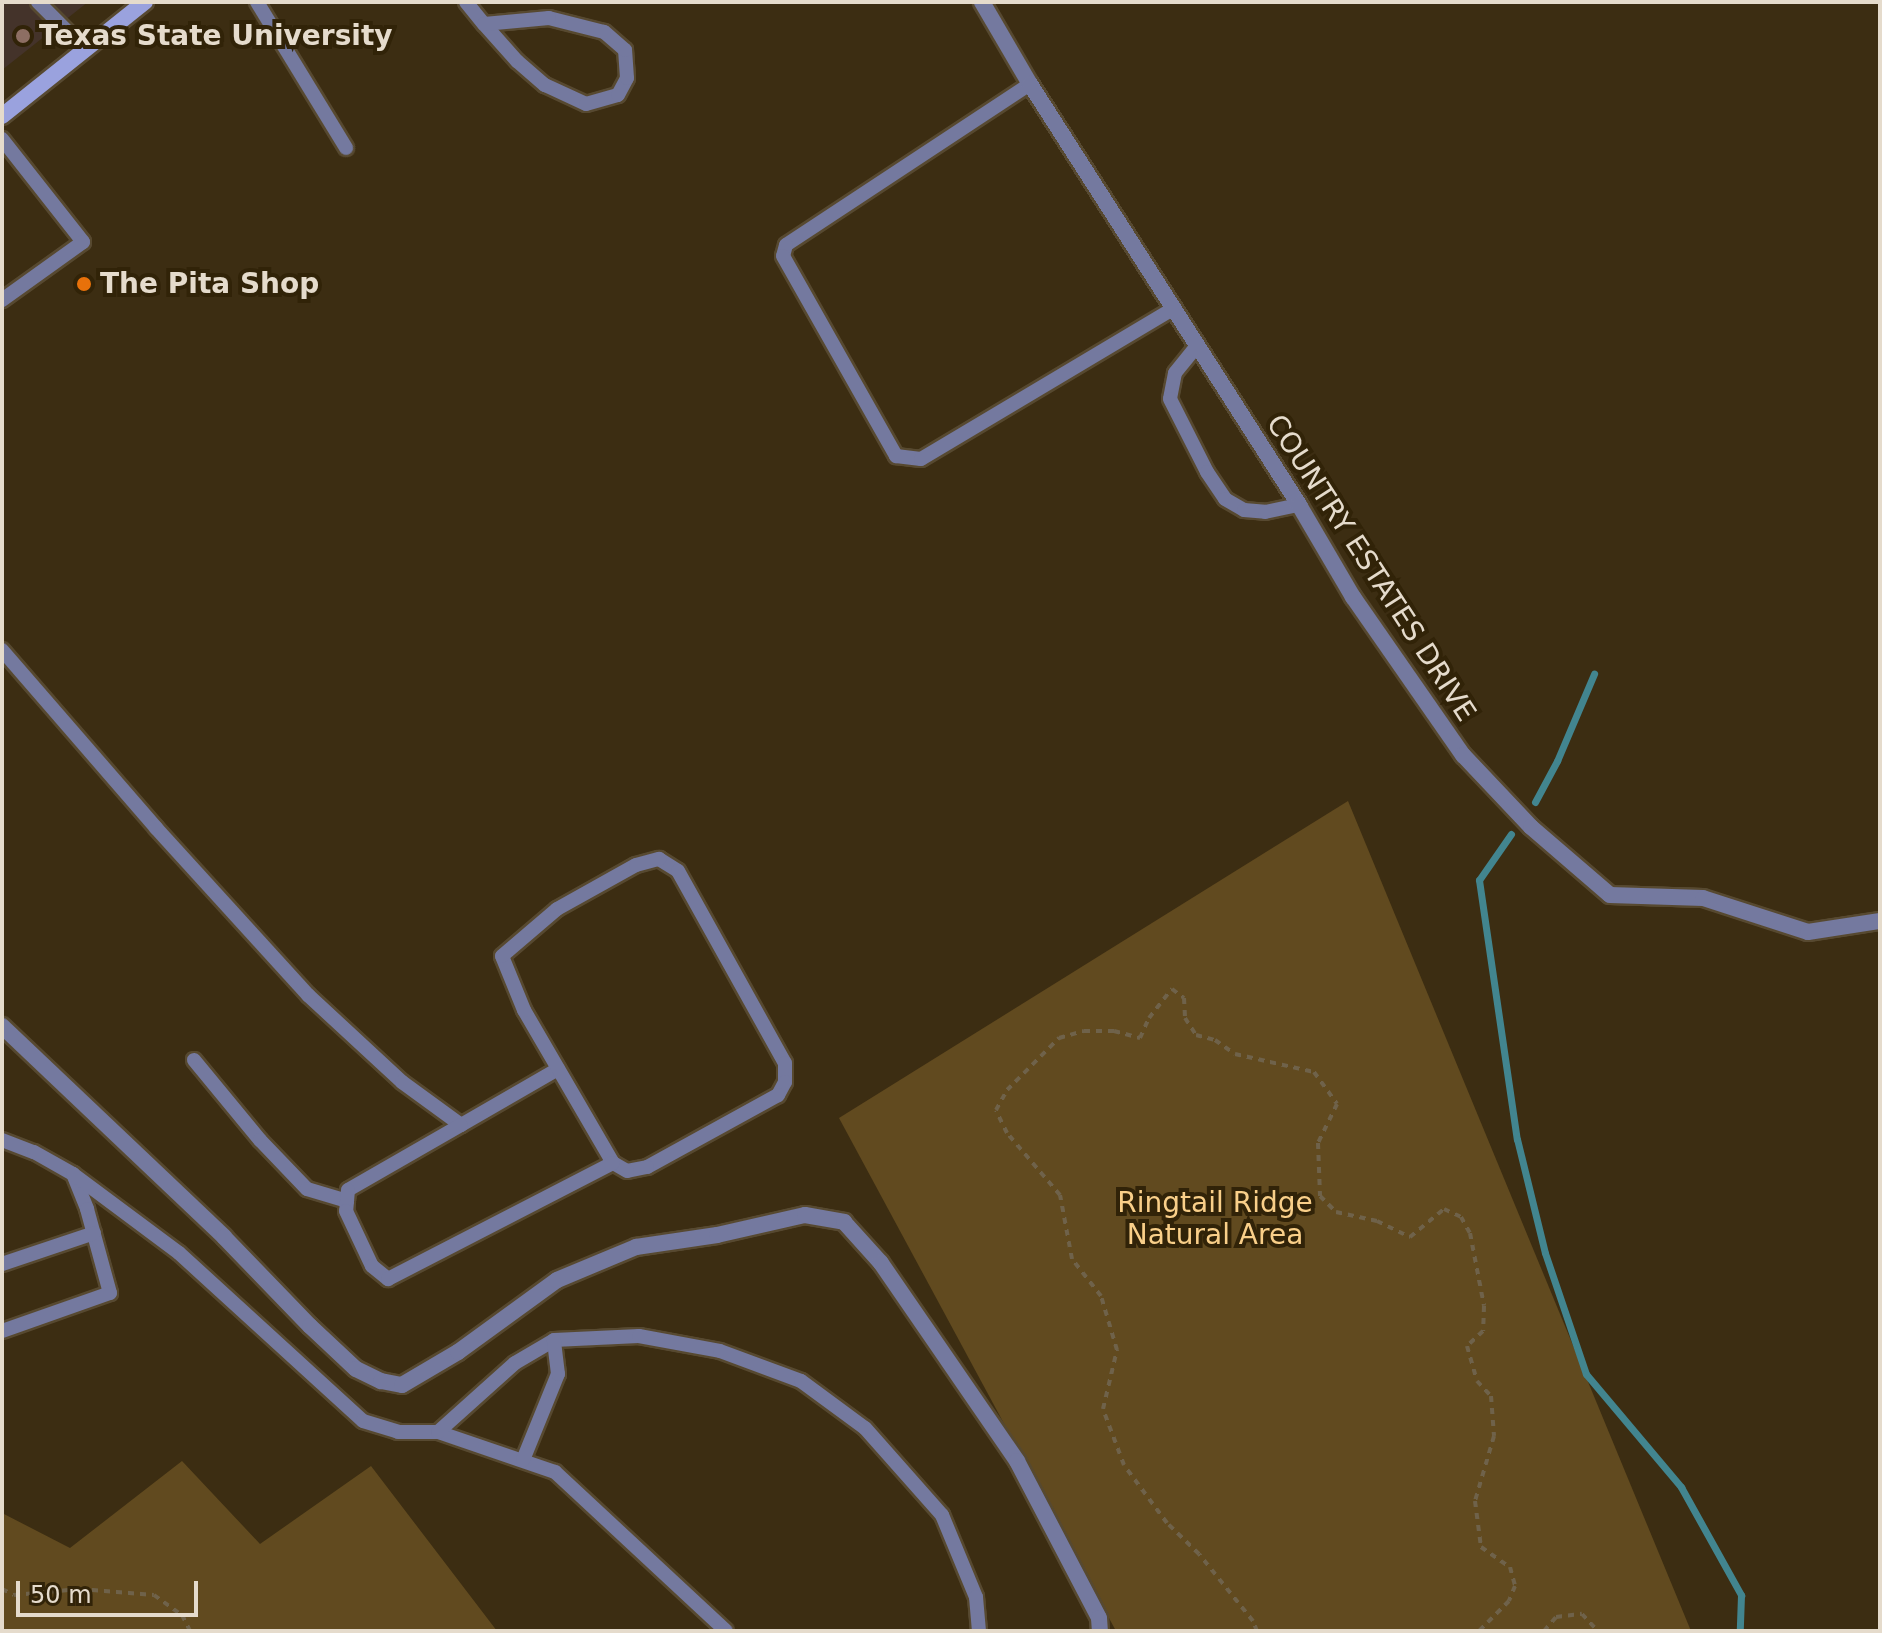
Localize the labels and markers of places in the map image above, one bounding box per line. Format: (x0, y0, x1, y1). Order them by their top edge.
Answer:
place label: Texas State University (39, 19, 393, 53)
marker: Texas State University (14, 27, 32, 45)
place label: The Pita Shop (100, 267, 319, 301)
marker: The Pita Shop (75, 275, 93, 293)

